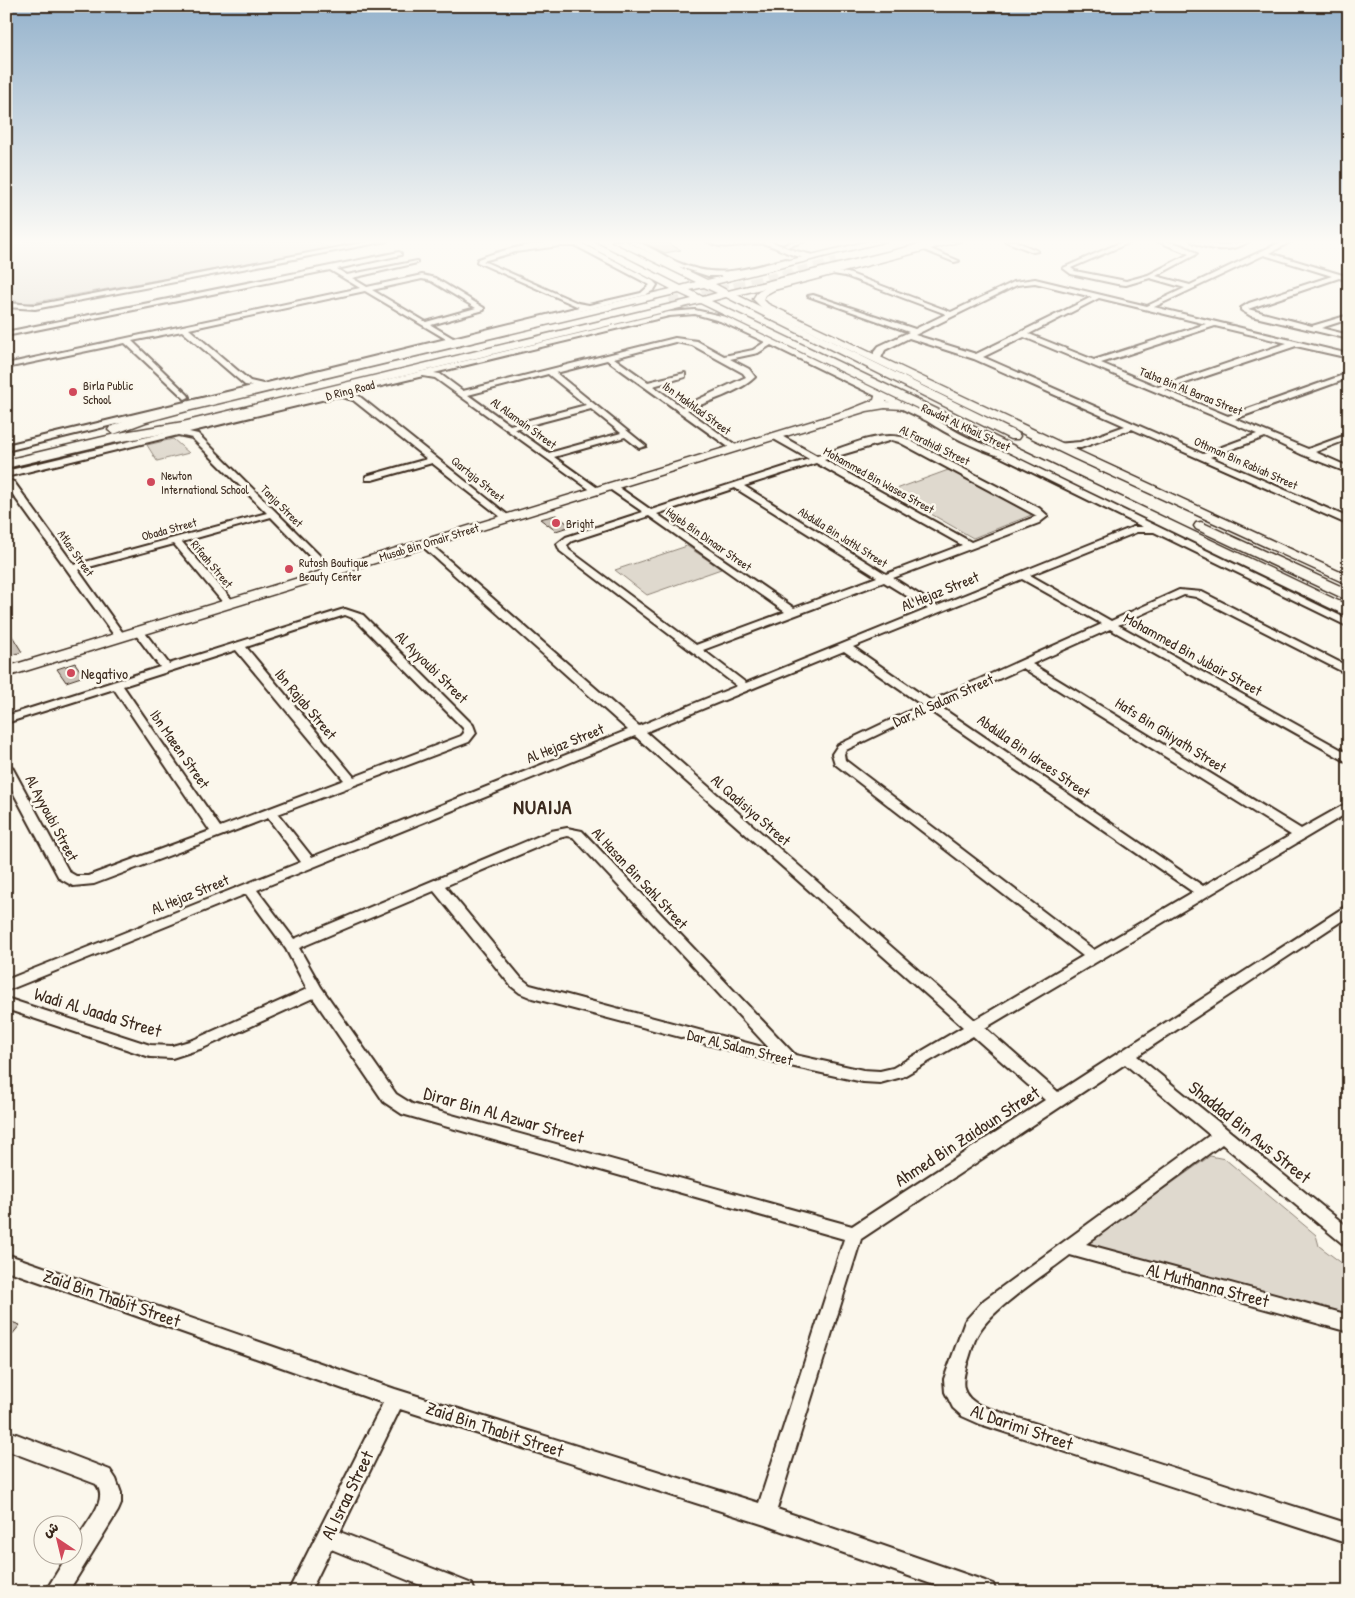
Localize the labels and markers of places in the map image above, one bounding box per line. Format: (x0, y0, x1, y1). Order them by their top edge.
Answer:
place label: Birla Public School (83, 377, 133, 408)
marker: Birla Public School (67, 386, 79, 398)
place label: Newton International School (161, 467, 250, 498)
marker: Newton International School (145, 476, 157, 488)
place label: Bright (566, 515, 595, 532)
marker: Bright (550, 517, 562, 529)
place label: Rutosh Boutique Beauty Center (299, 554, 369, 585)
marker: Rutosh Boutique Beauty Center (283, 563, 295, 575)
place label: Negativo (81, 663, 128, 684)
marker: Negativo (65, 667, 77, 679)

